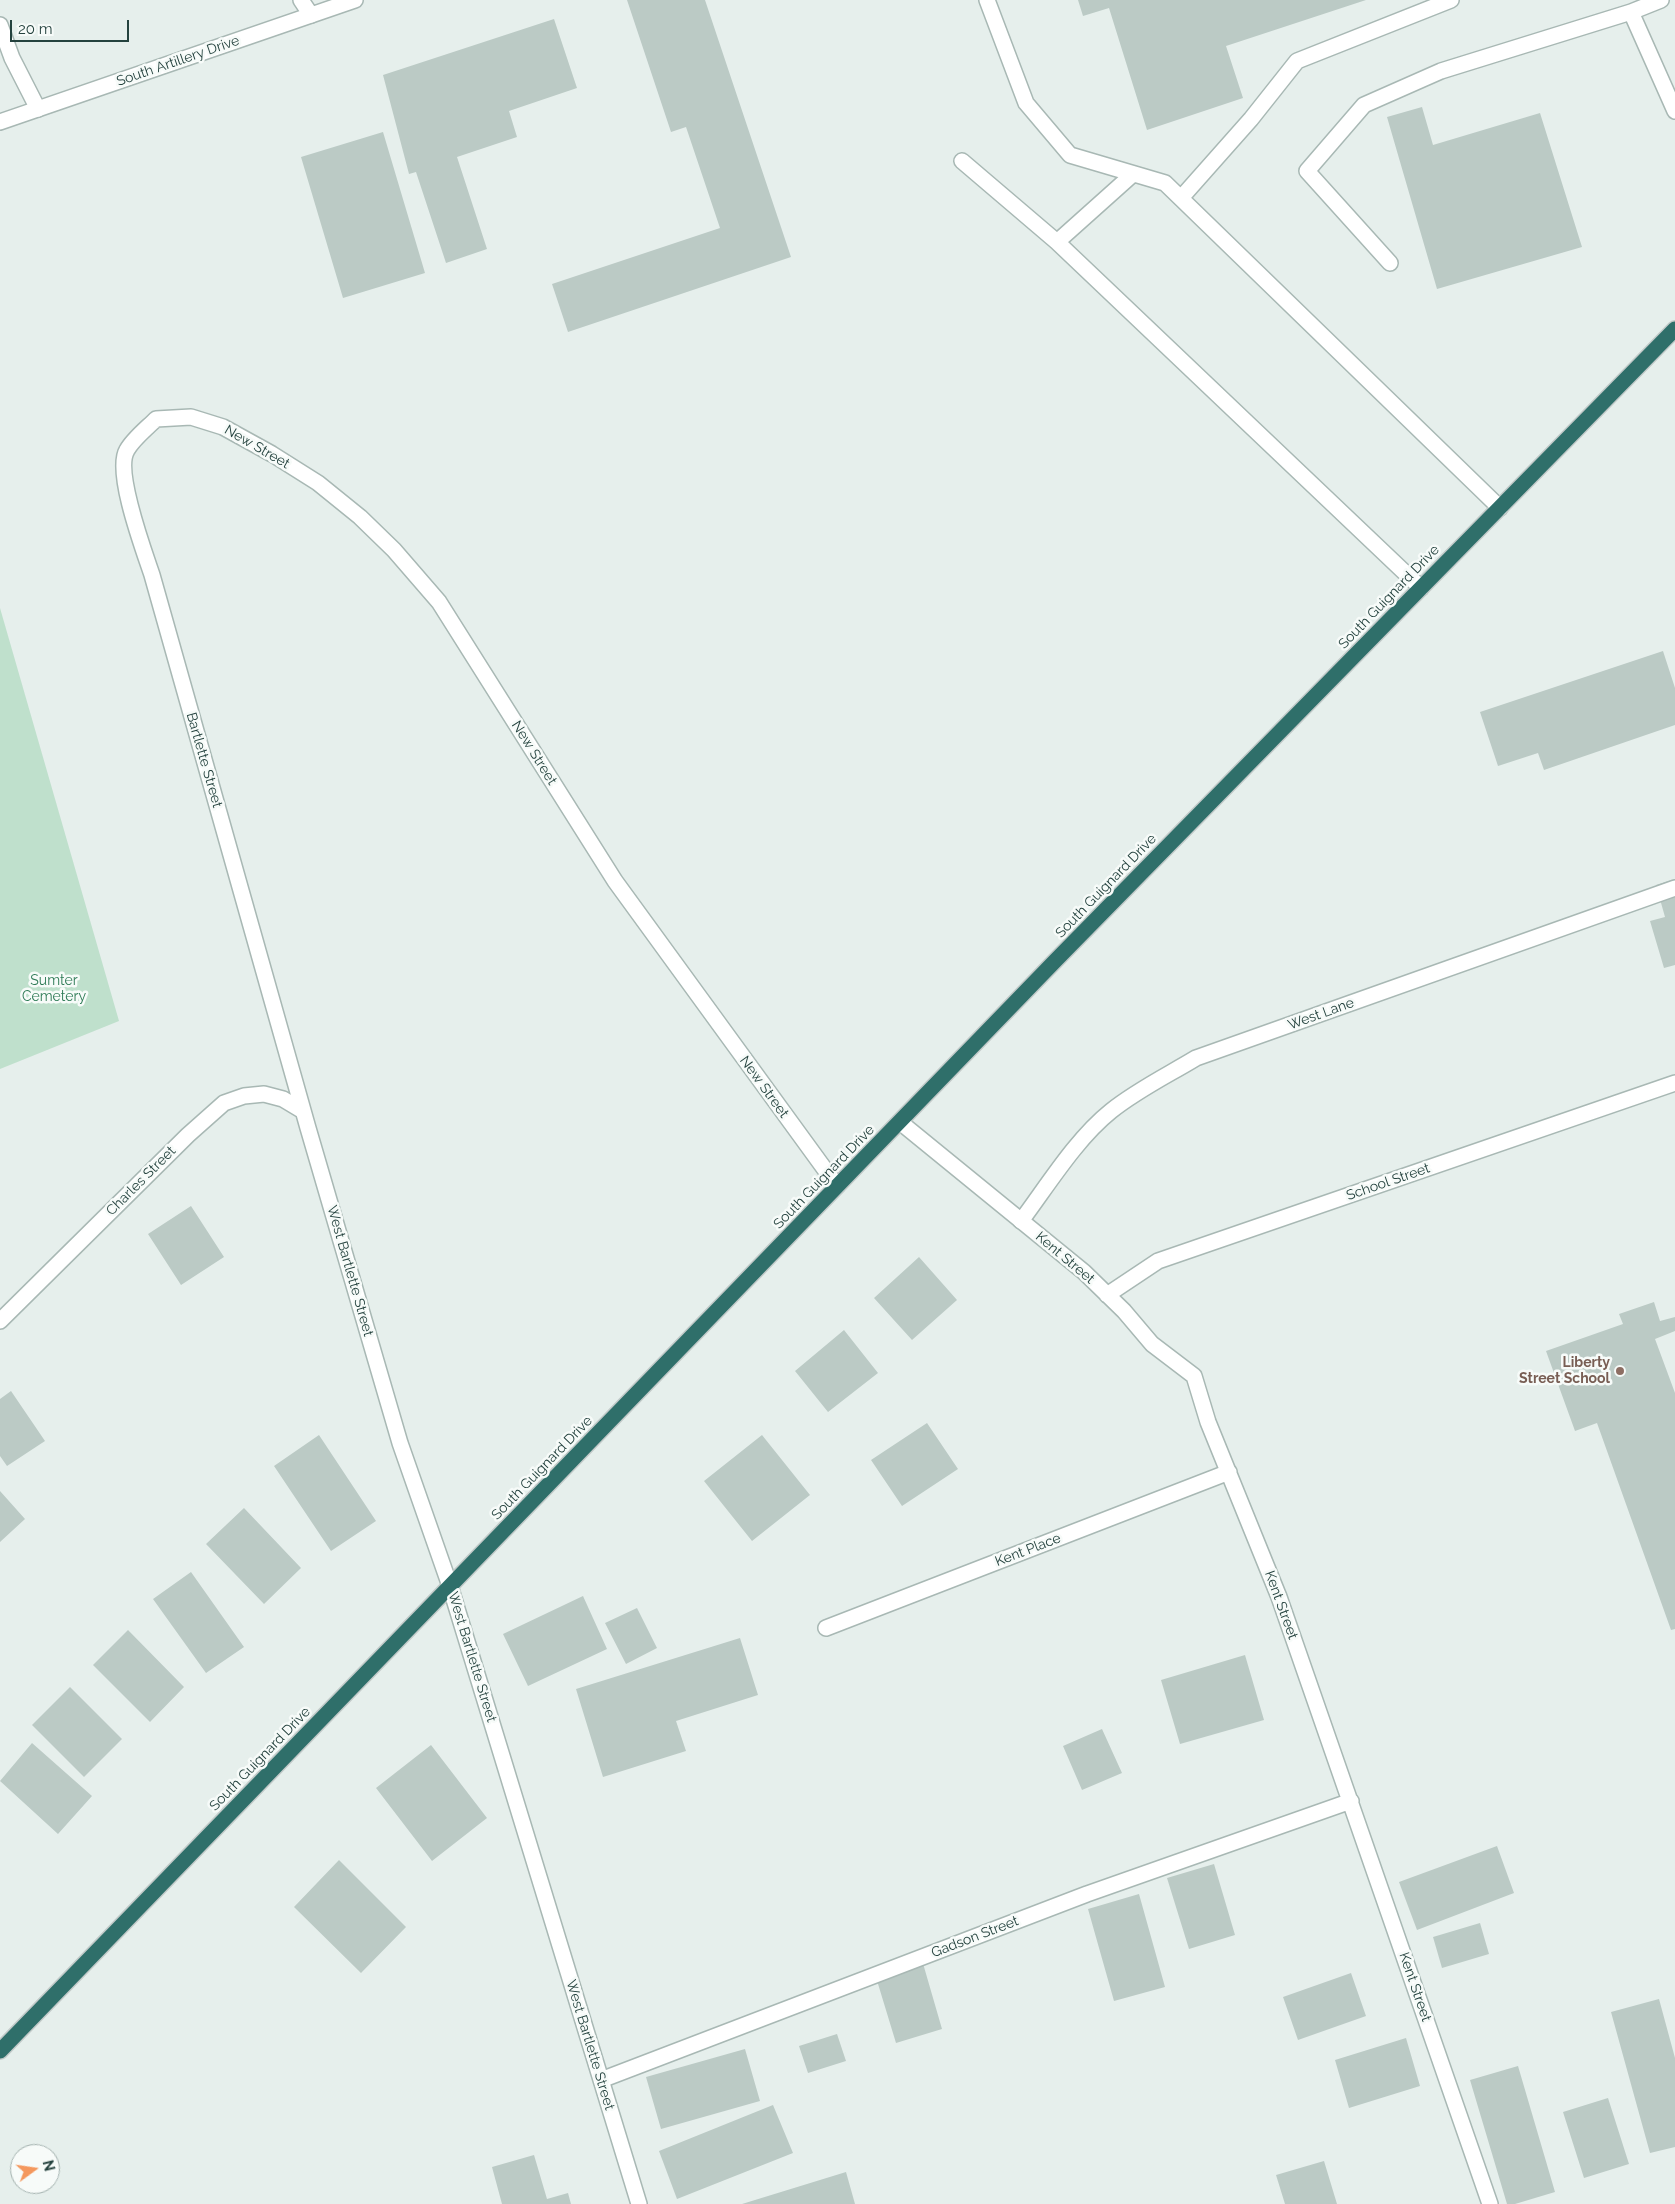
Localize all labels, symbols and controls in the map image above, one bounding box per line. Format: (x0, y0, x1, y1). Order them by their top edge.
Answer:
scale bar (12, 10, 131, 42)
text: 20 m (18, 20, 53, 38)
street label: South Artillery Drive (114, 32, 242, 90)
street label: New Street (221, 422, 293, 472)
street label: South Guignard Drive (1335, 542, 1443, 652)
street label: Bartlette Street (182, 710, 226, 810)
street label: New Street (508, 718, 560, 788)
street label: South Guignard Drive (1052, 831, 1160, 941)
park label: Sumter Cemetery (22, 973, 86, 1006)
street label: West Lane (1286, 994, 1356, 1034)
street label: New Street (736, 1053, 792, 1121)
street label: South Guignard Drive (770, 1122, 878, 1232)
street label: Charles Street (103, 1143, 179, 1219)
street label: School Street (1344, 1160, 1432, 1204)
street label: West Bartlette Street (323, 1204, 377, 1338)
street label: Kent Street (1032, 1228, 1098, 1288)
place label: Liberty Street School (1519, 1355, 1610, 1388)
marker: Liberty Street School (1614, 1365, 1626, 1377)
street label: South Guignard Drive (488, 1413, 596, 1523)
street label: Kent Place (993, 1530, 1063, 1570)
street label: Kent Street (1261, 1568, 1301, 1642)
street label: West Bartlette Street (444, 1590, 500, 1724)
street label: South Guignard Drive (206, 1704, 314, 1814)
street label: Gadson Street (929, 1913, 1021, 1961)
street label: Kent Street (1395, 1950, 1435, 2024)
street label: West Bartlette Street (562, 1978, 618, 2112)
north arrow (10, 2144, 60, 2194)
text: N (40, 2158, 58, 2173)

